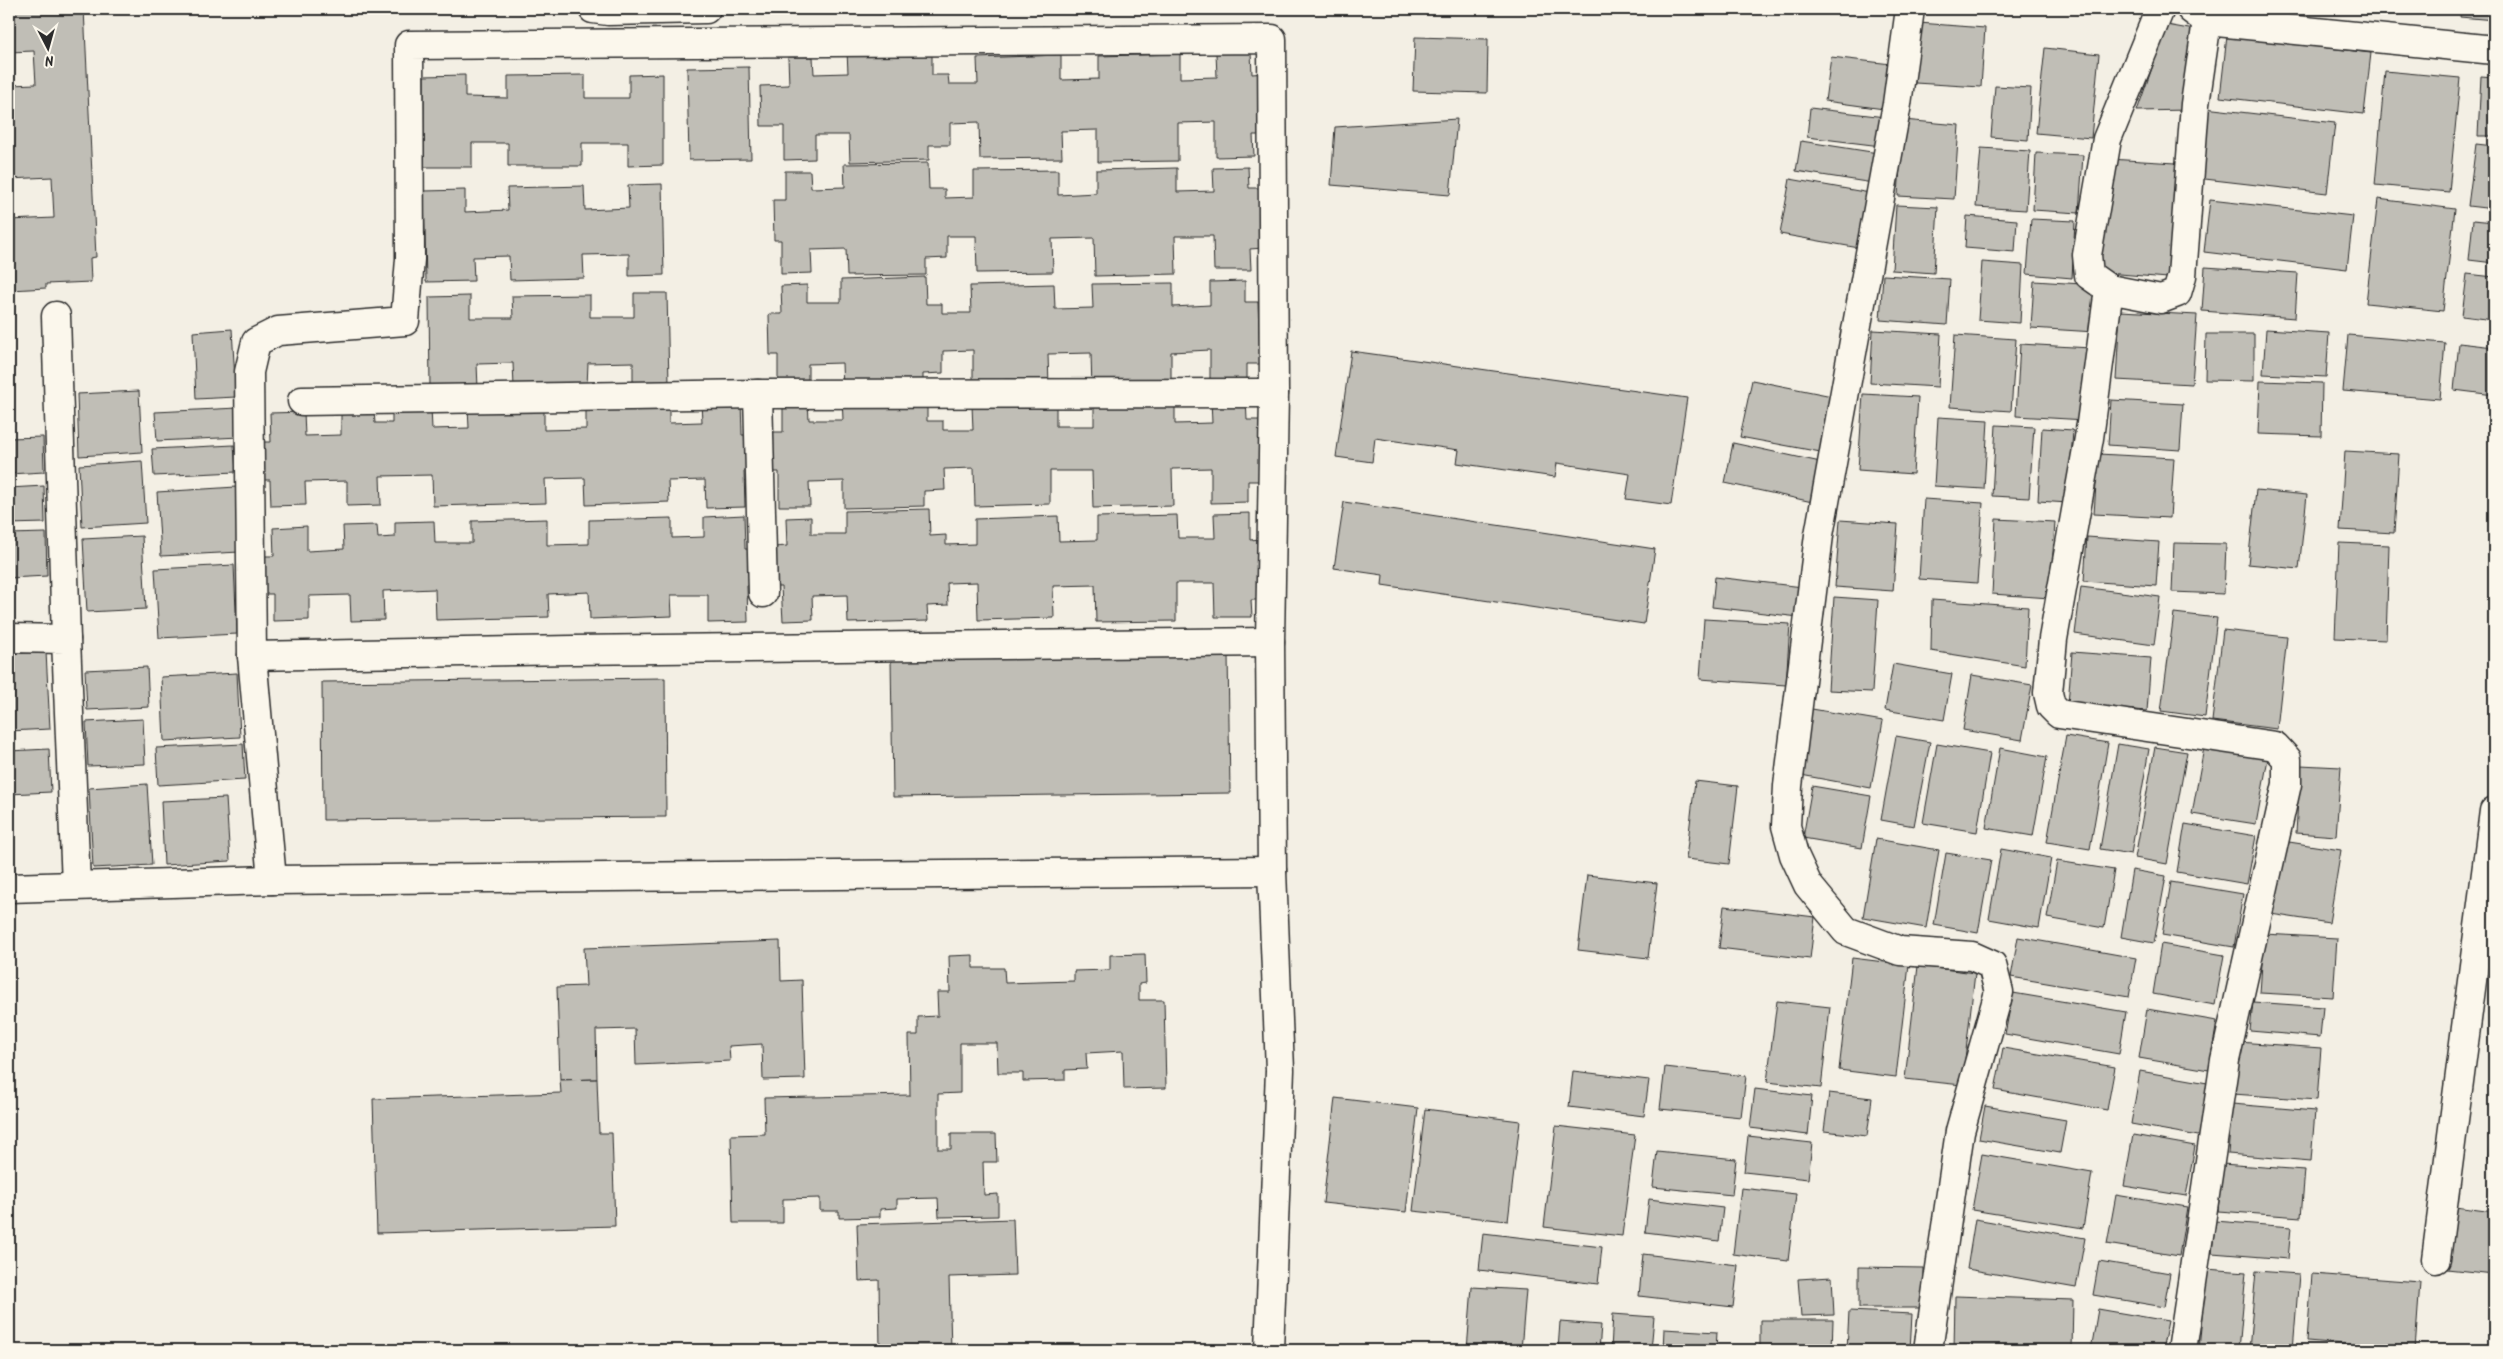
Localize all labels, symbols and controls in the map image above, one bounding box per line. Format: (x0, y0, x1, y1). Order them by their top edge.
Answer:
north arrow (22, 22, 72, 72)
text: N (44, 49, 55, 71)

